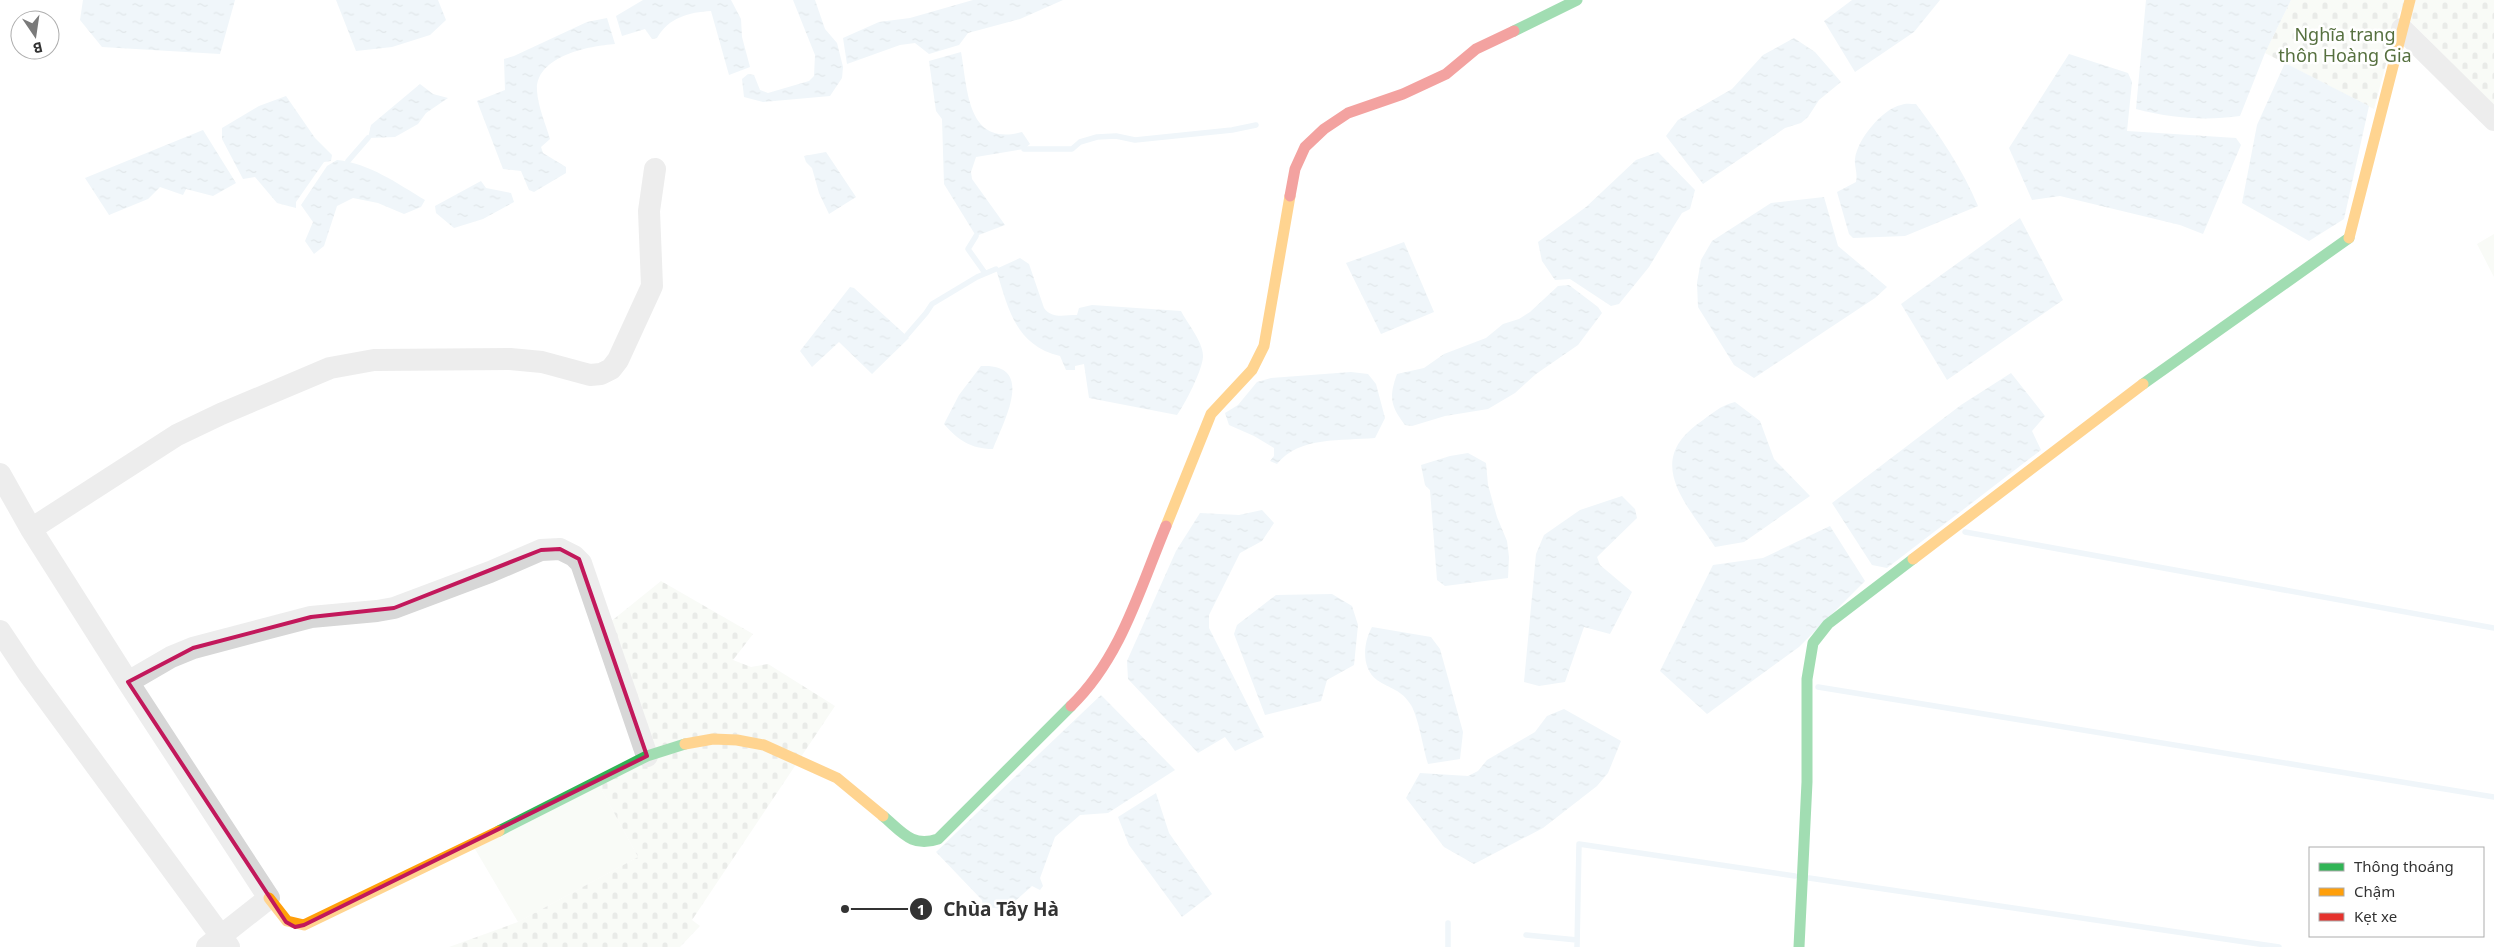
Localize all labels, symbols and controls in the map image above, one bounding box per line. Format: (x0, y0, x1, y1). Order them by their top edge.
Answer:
north arrow (10, 10, 60, 60)
park label: Nghĩa trang thôn Hoàng Gia (2278, 22, 2412, 67)
text: B (31, 38, 45, 58)
legend (2309, 847, 2484, 937)
text: Thông thoáng (2354, 856, 2454, 876)
text: Chậm (2354, 881, 2395, 901)
callout: Chùa Tây Hà (908, 892, 1069, 926)
text: Chùa Tây Hà (943, 896, 1059, 922)
text: 1 (917, 899, 925, 919)
text: Kẹt xe (2354, 906, 2397, 926)

